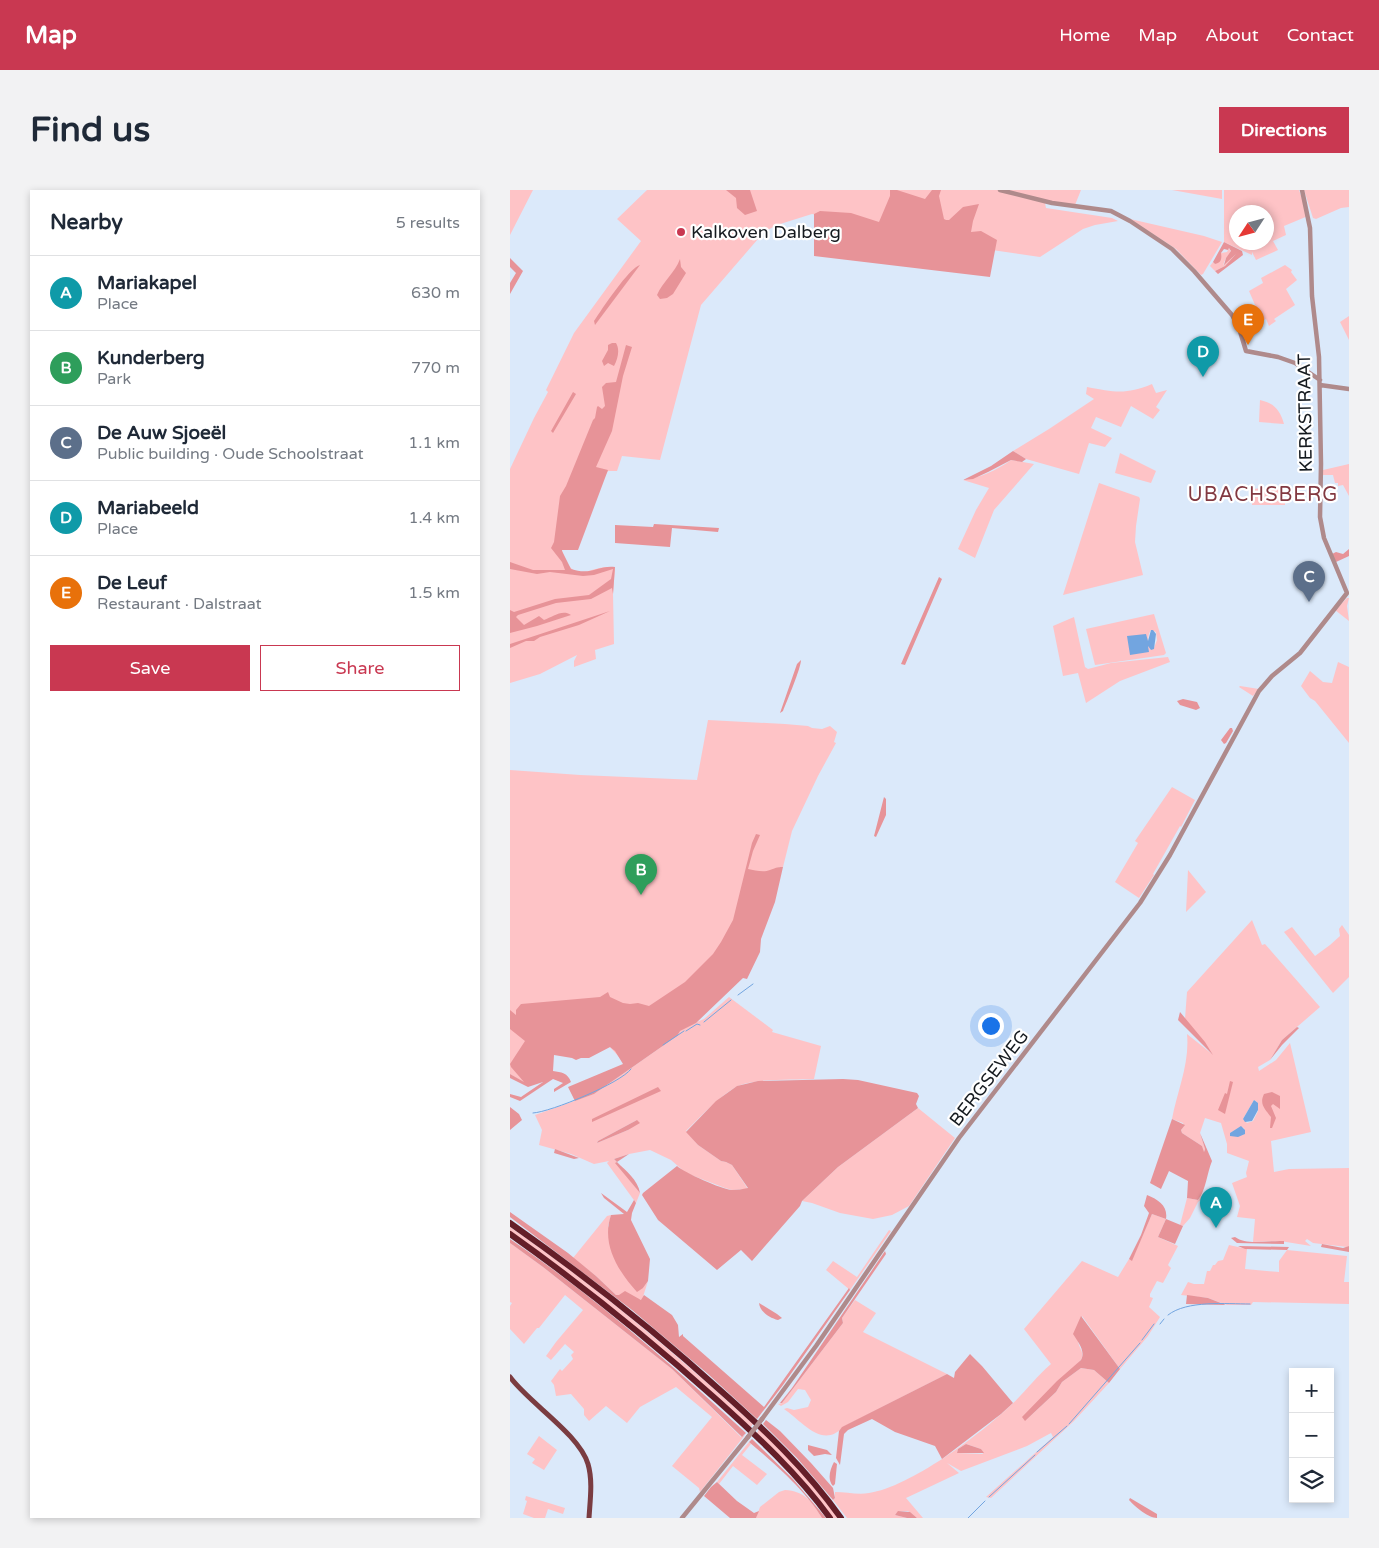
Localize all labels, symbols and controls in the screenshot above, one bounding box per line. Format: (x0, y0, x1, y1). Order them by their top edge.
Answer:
text: Map (25, 21, 77, 50)
text: Home (1059, 24, 1110, 46)
text: Map (1138, 24, 1177, 46)
text: About (1205, 24, 1259, 46)
text: Contact (1287, 24, 1354, 46)
button: Directions (1219, 107, 1349, 153)
text: Find us (30, 109, 150, 151)
north arrow (1229, 205, 1274, 250)
text: Nearby (50, 210, 123, 235)
text: 5 results (396, 213, 460, 233)
place label: Kalkoven Dalberg (691, 221, 841, 243)
marker: Kalkoven Dalberg (675, 226, 687, 238)
text: Mariakapel (97, 272, 197, 294)
text: A (60, 283, 72, 303)
text: 630 m (411, 283, 460, 303)
text: Place (97, 294, 138, 314)
pin: E (1232, 304, 1264, 345)
pin: D (1187, 336, 1219, 377)
text: Kunderberg (97, 347, 205, 369)
street label: KERKSTRAAT (1293, 353, 1317, 473)
text: B (60, 358, 72, 378)
text: 770 m (411, 358, 460, 378)
text: Park (97, 369, 131, 389)
text: De Auw Sjoeël (97, 422, 226, 444)
text: C (60, 433, 72, 453)
text: 1.1 km (408, 433, 460, 453)
text: Public building · Oude Schoolstraat (97, 444, 364, 464)
district label: UBACHSBERG (1188, 483, 1338, 507)
text: Mariabeeld (97, 497, 199, 519)
text: D (60, 508, 72, 528)
text: 1.4 km (408, 508, 460, 528)
text: Place (97, 519, 138, 539)
pin: C (1293, 561, 1325, 602)
text: De Leuf (97, 572, 167, 594)
text: E (61, 583, 71, 603)
text: 1.5 km (408, 583, 460, 603)
text: Restaurant · Dalstraat (97, 594, 262, 614)
button: Save (50, 645, 250, 691)
button: Share (260, 645, 460, 691)
pin: B (625, 854, 657, 895)
your location (978, 1013, 1004, 1039)
street label: BERGSEWEG (945, 1025, 1033, 1131)
pin: A (1200, 1187, 1232, 1228)
map controls (1289, 1368, 1334, 1503)
button: + (1289, 1368, 1334, 1413)
button: − (1289, 1413, 1334, 1458)
button: layers (1289, 1458, 1334, 1503)

